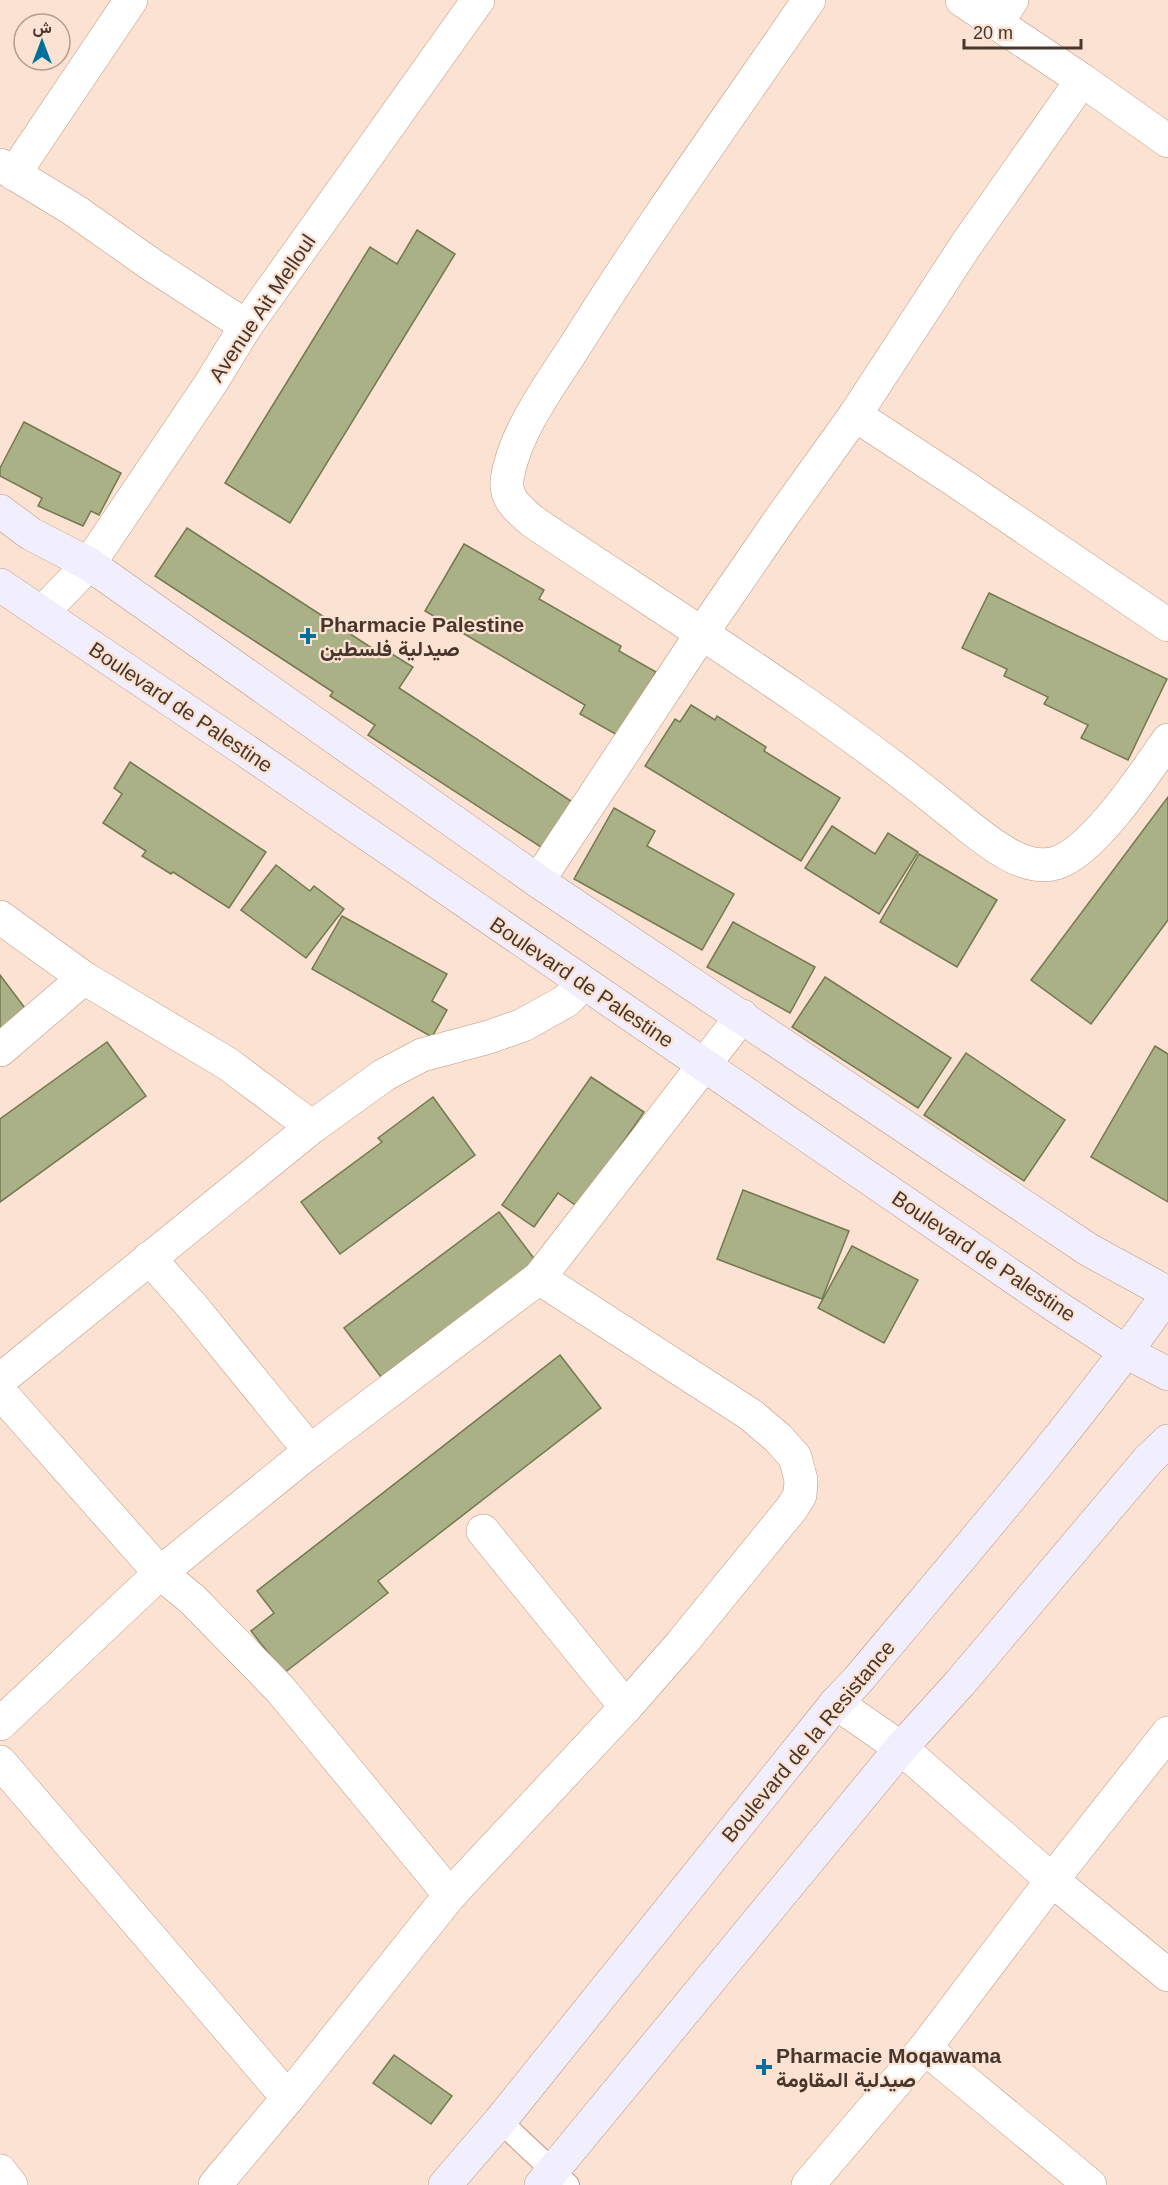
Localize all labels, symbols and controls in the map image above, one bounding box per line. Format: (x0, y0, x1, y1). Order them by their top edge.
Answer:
north arrow (12, 12, 72, 72)
scale bar (964, 12, 1081, 50)
text: ش (32, 19, 52, 37)
text: 20 m (973, 23, 1013, 43)
street label: Avenue Ait Melloul (204, 230, 320, 386)
place label: Pharmacie Palestine صيدلية فلسطين (320, 613, 524, 661)
marker: Pharmacie Palestine صيدلية فلسطين (301, 629, 315, 643)
street label: Boulevard de Palestine (85, 637, 277, 777)
street label: Boulevard de Palestine (486, 912, 678, 1052)
street label: Boulevard de Palestine (888, 1186, 1080, 1326)
street label: Boulevard de la Resistance (717, 1636, 899, 1846)
place label: Pharmacie Moqawama صيدلية المقاومة (776, 2044, 1002, 2093)
marker: Pharmacie Moqawama صيدلية المقاومة (757, 2060, 771, 2074)

